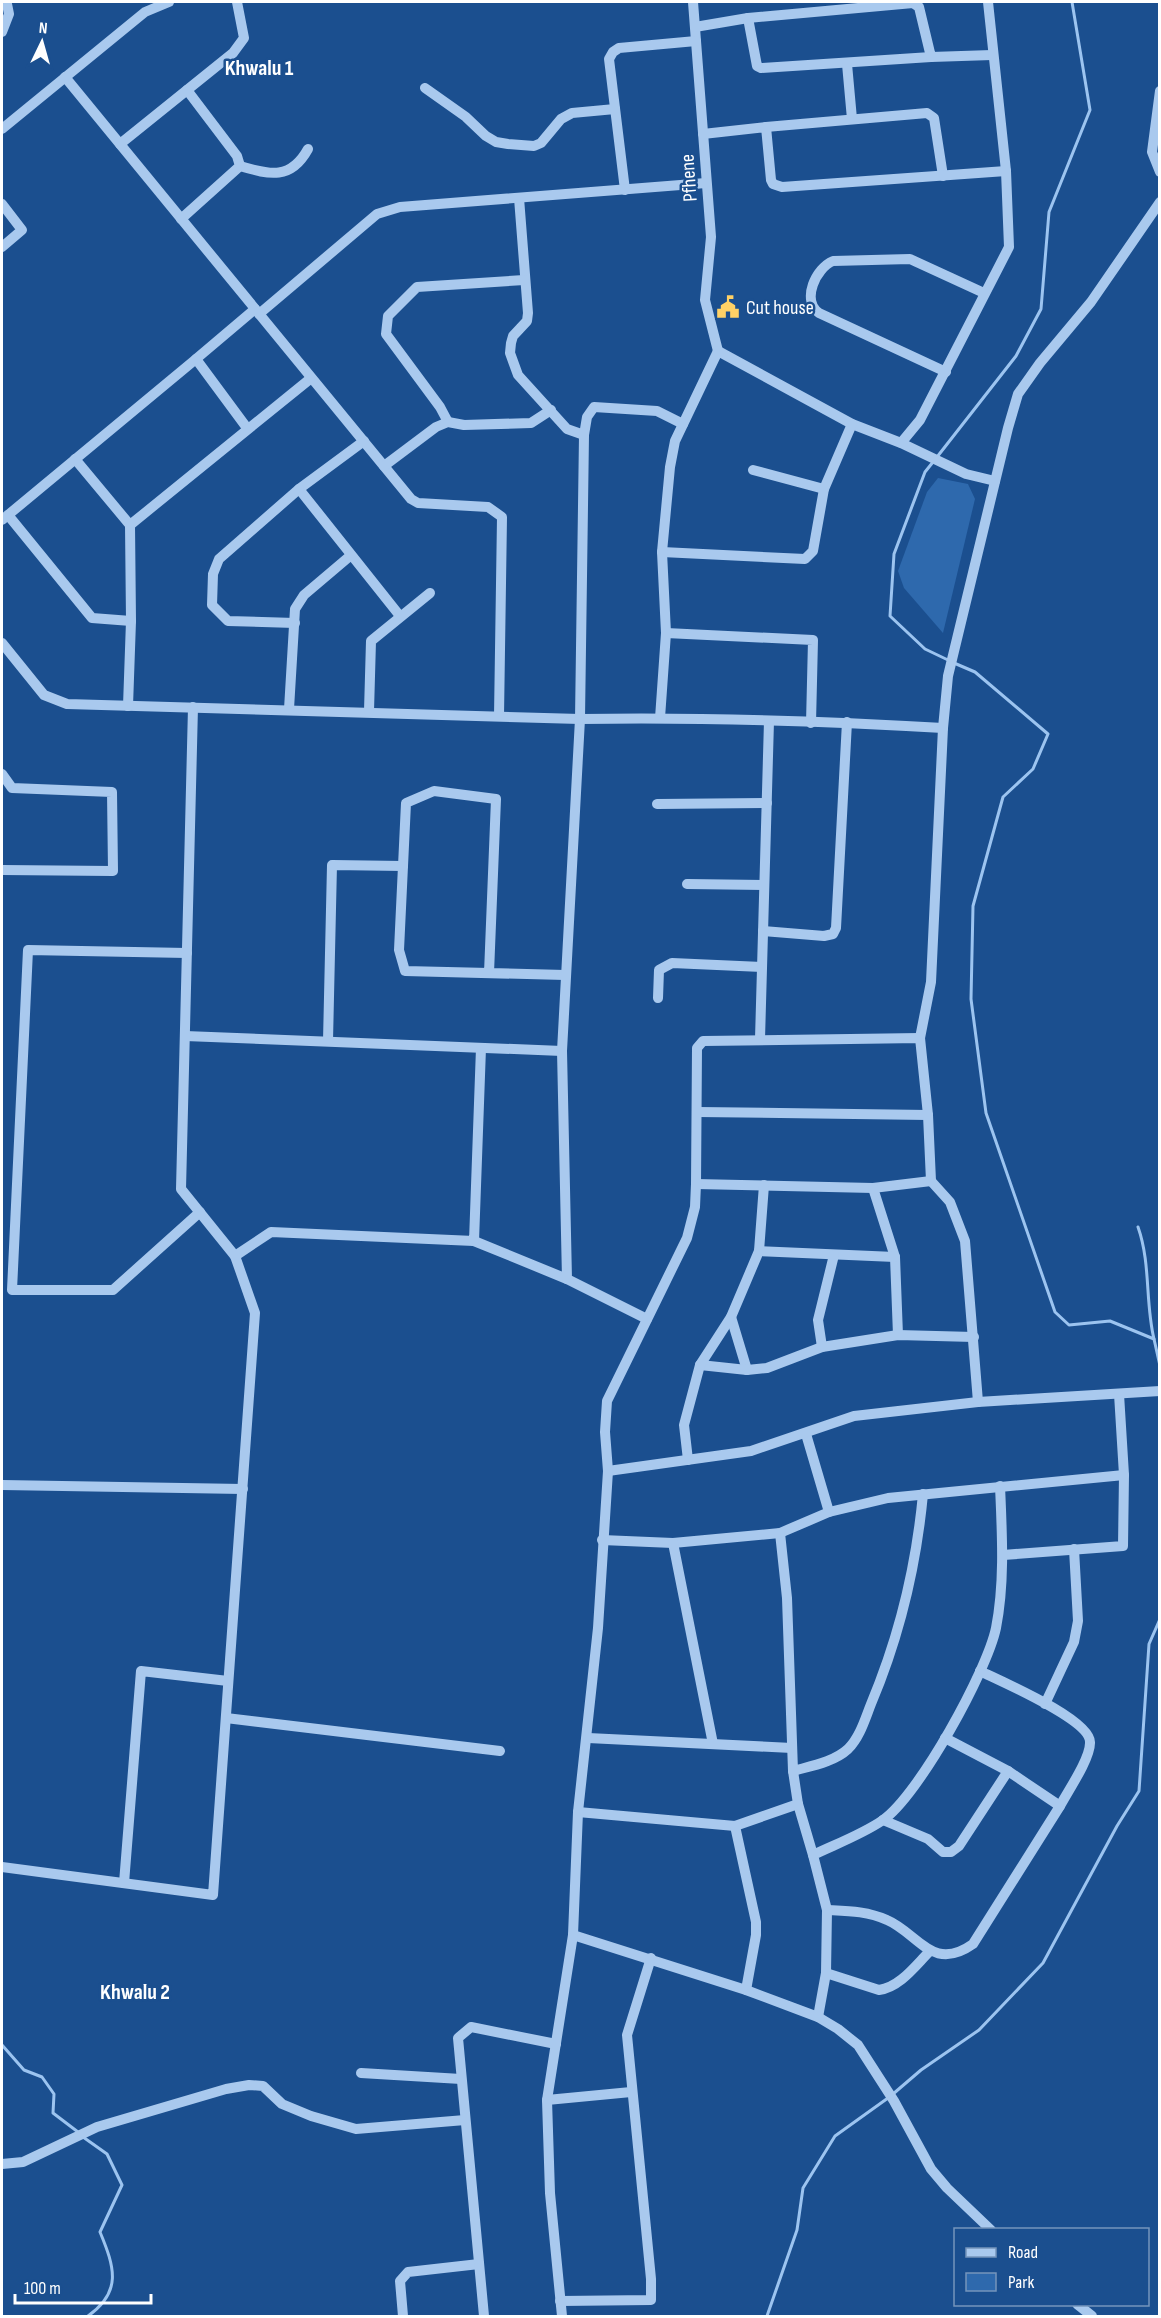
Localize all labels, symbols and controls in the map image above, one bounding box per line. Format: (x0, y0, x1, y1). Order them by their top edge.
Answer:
north arrow (12, 12, 72, 72)
text: N (38, 19, 48, 38)
district label: Khwalu 1 (225, 55, 294, 82)
street label: Pfhene (675, 153, 703, 203)
public building icon: Cut house (715, 294, 741, 320)
place label: Cut house (746, 296, 814, 320)
district label: Khwalu 2 (100, 1979, 170, 2006)
legend (954, 2228, 1149, 2306)
text: Road (1008, 2242, 1038, 2263)
scale bar (15, 2267, 152, 2305)
text: Park (1008, 2272, 1034, 2293)
text: 100 m (24, 2278, 61, 2299)

